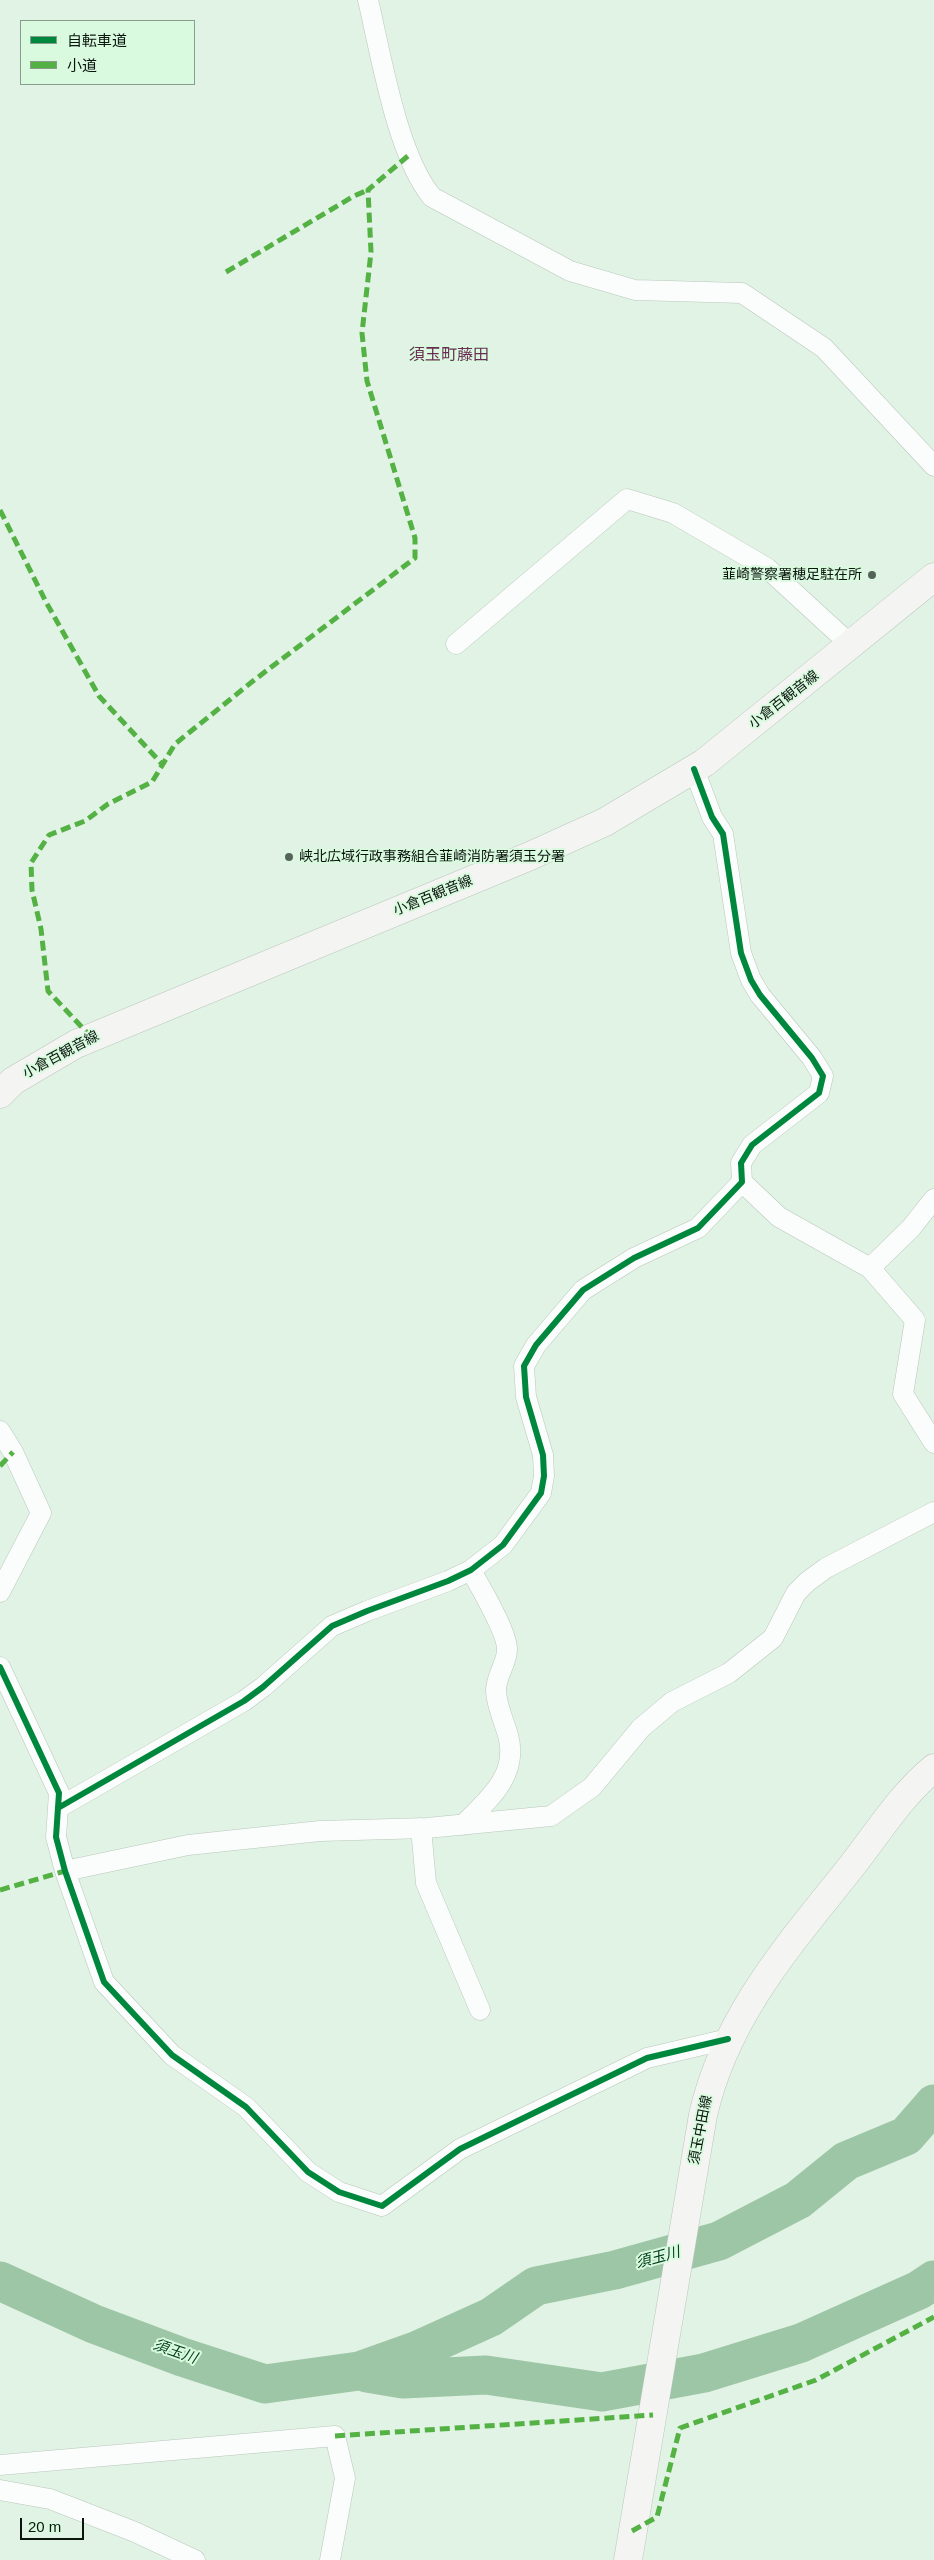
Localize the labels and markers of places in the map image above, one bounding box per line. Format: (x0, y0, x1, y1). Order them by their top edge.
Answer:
place label: 韮崎警察署穂足駐在所 (722, 567, 862, 583)
marker: 韮崎警察署穂足駐在所 (866, 569, 878, 581)
place label: 峡北広域行政事務組合韮崎消防署須玉分署 (299, 849, 565, 865)
marker: 峡北広域行政事務組合韮崎消防署須玉分署 (283, 851, 295, 863)

